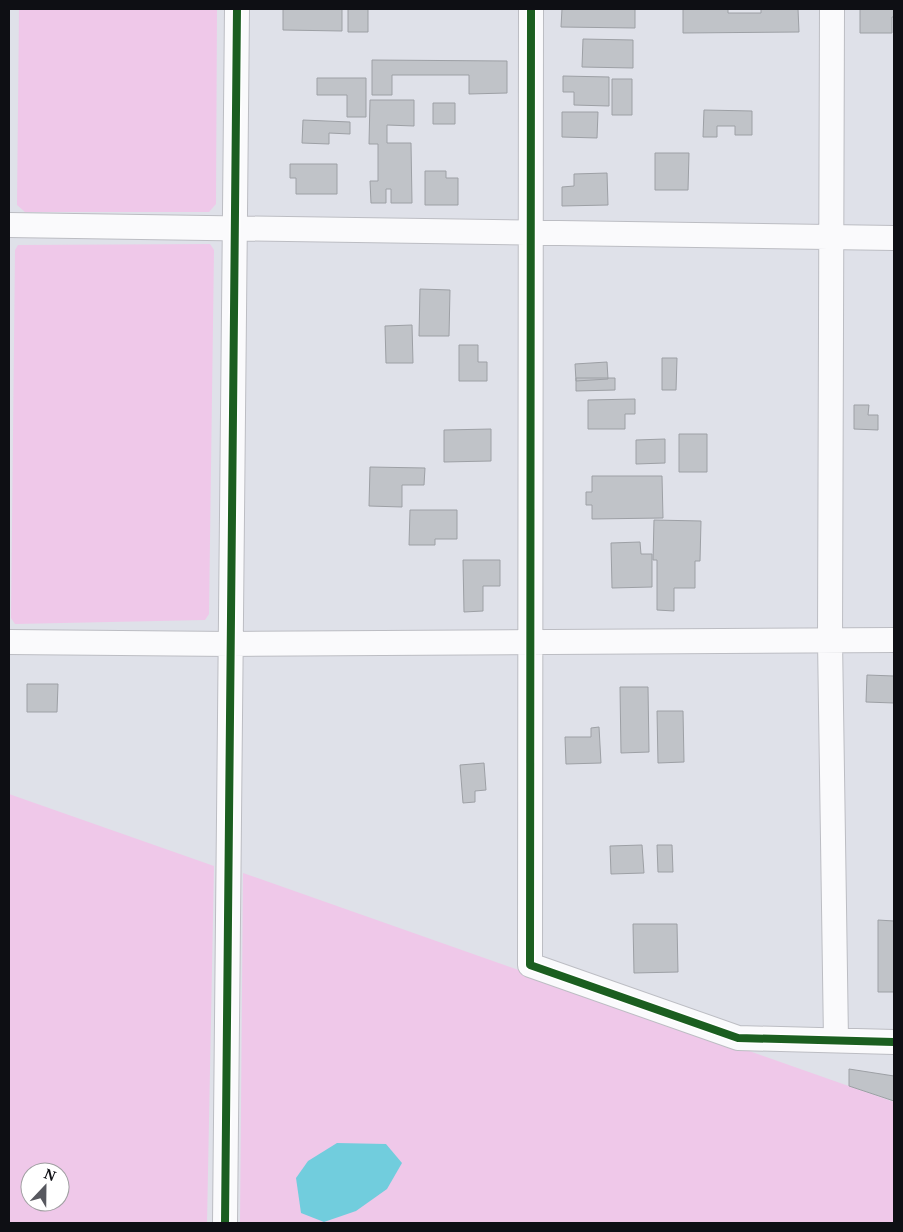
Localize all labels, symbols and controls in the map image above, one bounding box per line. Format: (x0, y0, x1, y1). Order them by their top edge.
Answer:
north arrow (20, 1162, 70, 1212)
text: N (41, 1164, 59, 1185)

